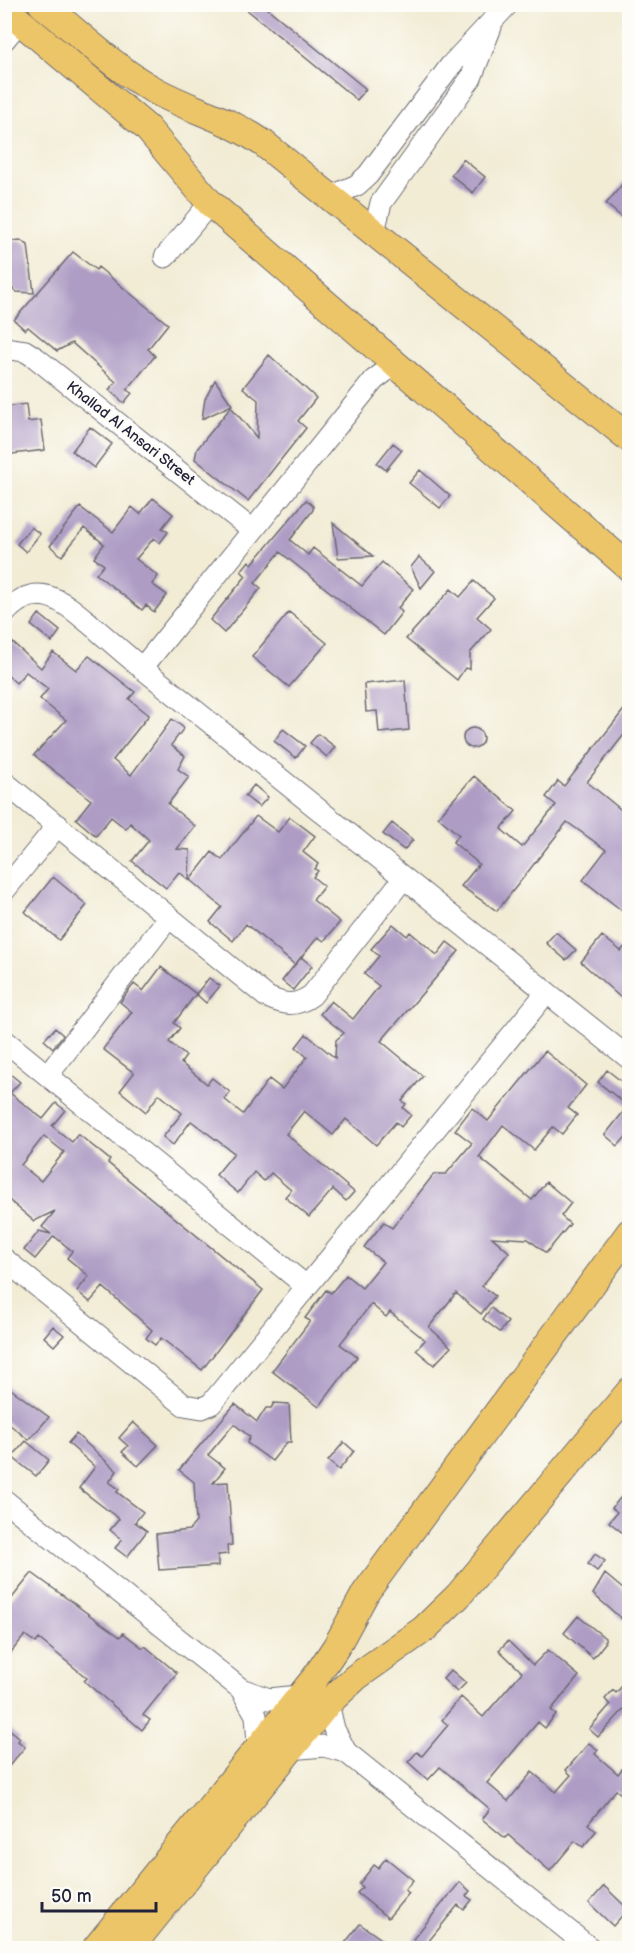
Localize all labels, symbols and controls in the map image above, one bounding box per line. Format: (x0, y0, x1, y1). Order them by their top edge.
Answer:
street label: Khallad Al Ansari Street (63, 377, 199, 490)
scale bar (42, 1875, 156, 1913)
text: 50 m (51, 1886, 92, 1907)

